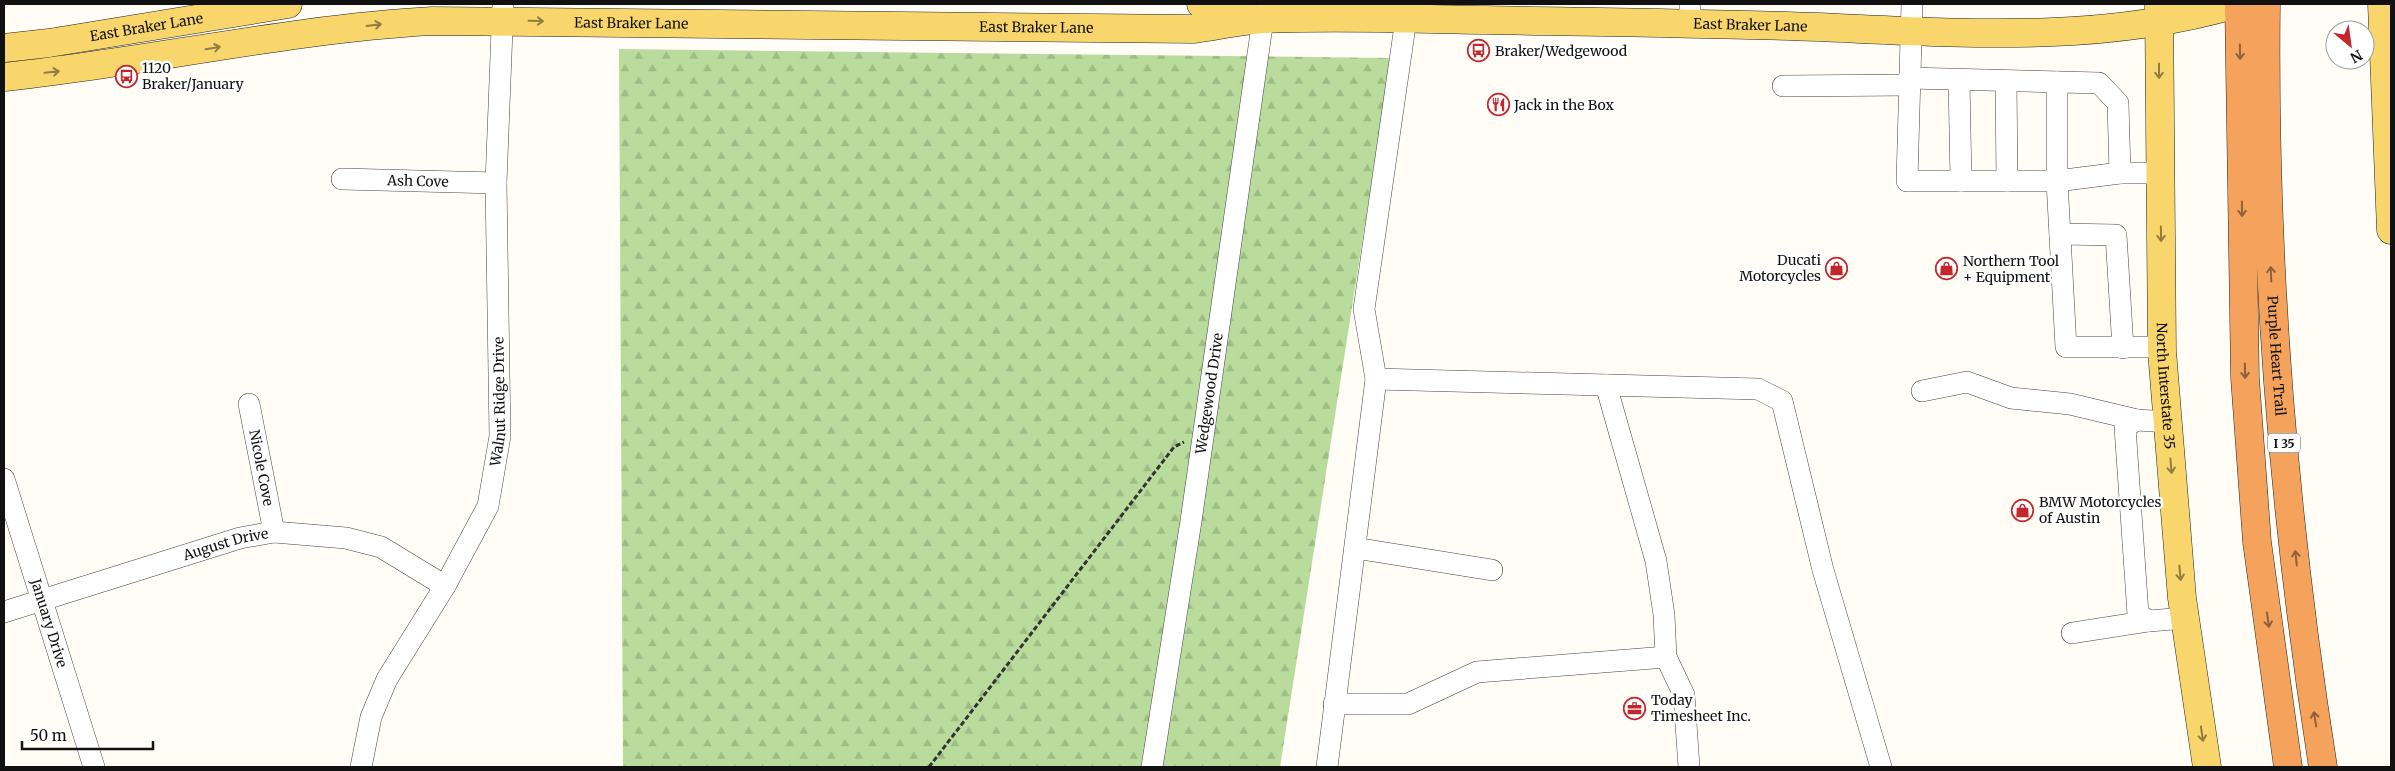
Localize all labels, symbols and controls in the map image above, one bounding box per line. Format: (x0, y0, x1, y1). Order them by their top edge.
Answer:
street label: East Braker Lane (89, 9, 204, 45)
street label: East Braker Lane (574, 13, 688, 33)
street label: East Braker Lane (1693, 15, 1808, 36)
one-way arrow (528, 16, 544, 26)
street label: East Braker Lane (979, 18, 1093, 37)
one-way arrow (365, 20, 381, 30)
north arrow (2325, 20, 2375, 70)
bus stop icon: Braker/Wedgewood (1467, 39, 1491, 63)
place label: Braker/Wedgewood (1495, 42, 1628, 60)
one-way arrow (205, 43, 221, 53)
one-way arrow (2235, 44, 2244, 60)
text: N (2347, 46, 2366, 67)
place label: 1120 Braker/January (142, 59, 244, 93)
one-way arrow (2154, 63, 2164, 79)
bus stop icon: 1120 Braker/January (114, 64, 138, 88)
one-way arrow (44, 67, 60, 77)
restaurant icon: Jack in the Box (1486, 93, 1510, 117)
place label: Jack in the Box (1513, 96, 1614, 114)
street label: Ash Cove (386, 171, 449, 191)
one-way arrow (2237, 200, 2247, 216)
one-way arrow (2156, 226, 2166, 242)
place label: Ducati Motorcycles (1739, 251, 1821, 285)
place label: Northern Tool + Equipment (1963, 252, 2060, 286)
shop icon: Ducati Motorcycles (1825, 256, 1849, 280)
shop icon: Northern Tool + Equipment (1935, 257, 1959, 281)
one-way arrow (2267, 266, 2276, 282)
street label: Purple Heart Trail (2263, 295, 2290, 417)
street label: North Interstate 35 (2153, 322, 2179, 450)
street label: Wedgewood Drive (1192, 332, 1227, 456)
street label: Walnut Ridge Drive (486, 337, 510, 469)
one-way arrow (2240, 362, 2250, 379)
street label: Nicole Cove (245, 428, 278, 508)
road number: I 35 (2268, 433, 2300, 452)
one-way arrow (2167, 458, 2176, 474)
place label: BMW Motorcycles of Austin (2039, 493, 2161, 527)
shop icon: BMW Motorcycles of Austin (2011, 498, 2035, 522)
street label: August Drive (180, 524, 270, 565)
one-way arrow (2291, 550, 2301, 566)
one-way arrow (2175, 565, 2185, 581)
street label: January Drive (26, 576, 71, 670)
one-way arrow (2263, 612, 2273, 628)
place label: Today Timesheet Inc. (1651, 691, 1751, 725)
office icon: Today Timesheet Inc. (1623, 696, 1647, 720)
one-way arrow (2310, 711, 2320, 727)
scale bar (22, 718, 154, 750)
text: 50 m (30, 726, 67, 745)
one-way arrow (2197, 726, 2207, 742)

